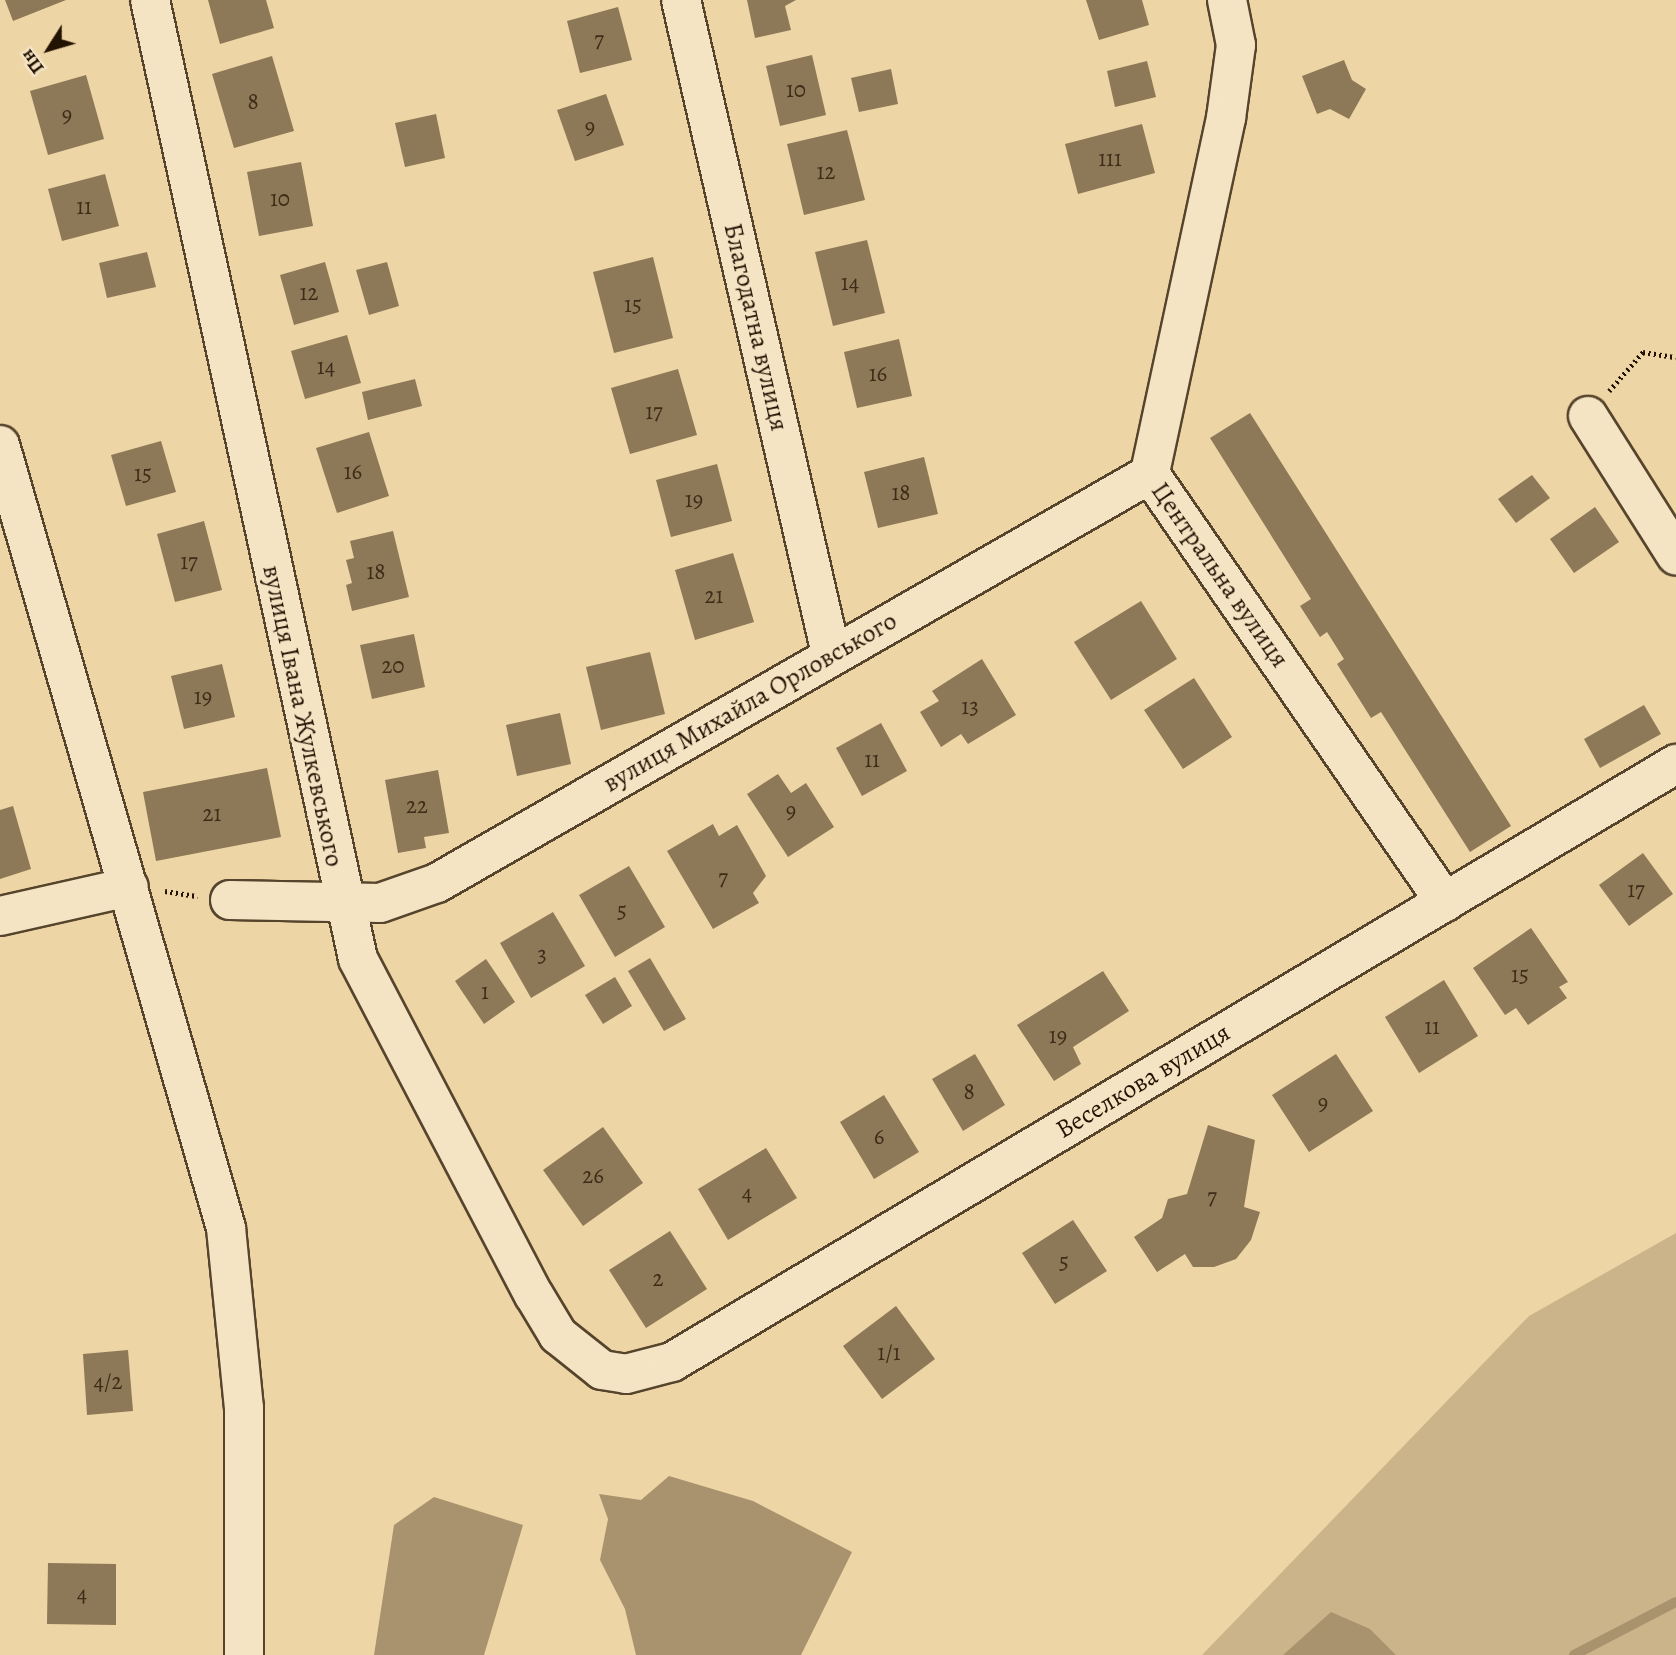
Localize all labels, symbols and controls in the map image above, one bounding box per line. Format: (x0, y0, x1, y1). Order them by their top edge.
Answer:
north arrow (14, 14, 84, 84)
house number: 7 (594, 26, 604, 54)
text: Пн (14, 44, 50, 79)
house number: 10 (786, 76, 806, 104)
house number: 8 (247, 88, 259, 116)
house number: 9 (62, 101, 72, 129)
house number: 9 (585, 113, 595, 141)
house number: 111 (1098, 145, 1122, 173)
house number: 12 (817, 158, 835, 186)
house number: 10 (270, 185, 290, 213)
house number: 11 (76, 193, 92, 221)
street label: Благодатна вулиця (717, 220, 795, 434)
house number: 14 (841, 269, 859, 297)
house number: 12 (300, 279, 318, 307)
house number: 15 (624, 291, 642, 319)
house number: 14 (317, 353, 335, 381)
house number: 16 (869, 360, 887, 388)
house number: 17 (645, 398, 663, 426)
house number: 16 (344, 458, 362, 486)
house number: 15 (134, 460, 152, 488)
street label: Центральна вулиця (1145, 477, 1295, 673)
house number: 18 (891, 479, 911, 507)
house number: 19 (685, 486, 703, 514)
house number: 17 (180, 548, 198, 576)
house number: 18 (366, 558, 386, 586)
street label: вулиця Івана Жулкевського (256, 562, 350, 870)
house number: 21 (705, 582, 723, 610)
street label: вулиця Михайла Орловського (598, 605, 902, 799)
house number: 20 (381, 652, 405, 680)
house number: 19 (194, 683, 212, 711)
house number: 13 (961, 693, 979, 721)
house number: 11 (864, 746, 880, 774)
house number: 22 (406, 792, 428, 820)
house number: 9 (786, 797, 796, 825)
house number: 21 (203, 800, 221, 828)
house number: 7 (718, 864, 728, 892)
house number: 17 (1627, 876, 1645, 904)
house number: 5 (617, 897, 627, 925)
house number: 3 (537, 941, 547, 969)
house number: 15 (1511, 961, 1529, 989)
house number: 1 (481, 978, 489, 1006)
house number: 11 (1424, 1013, 1440, 1041)
street label: Веселкова вулиця (1050, 1017, 1236, 1145)
house number: 19 (1049, 1022, 1067, 1050)
house number: 8 (963, 1078, 975, 1106)
house number: 9 (1318, 1089, 1328, 1117)
house number: 6 (874, 1123, 884, 1151)
house number: 26 (582, 1162, 604, 1190)
house number: 4 (742, 1179, 752, 1207)
house number: 7 (1207, 1183, 1217, 1211)
house number: 5 (1059, 1248, 1069, 1276)
house number: 2 (653, 1265, 663, 1293)
house number: 1/1 (877, 1339, 901, 1367)
house number: 4/2 (94, 1368, 122, 1396)
house number: 4 (77, 1580, 87, 1608)

